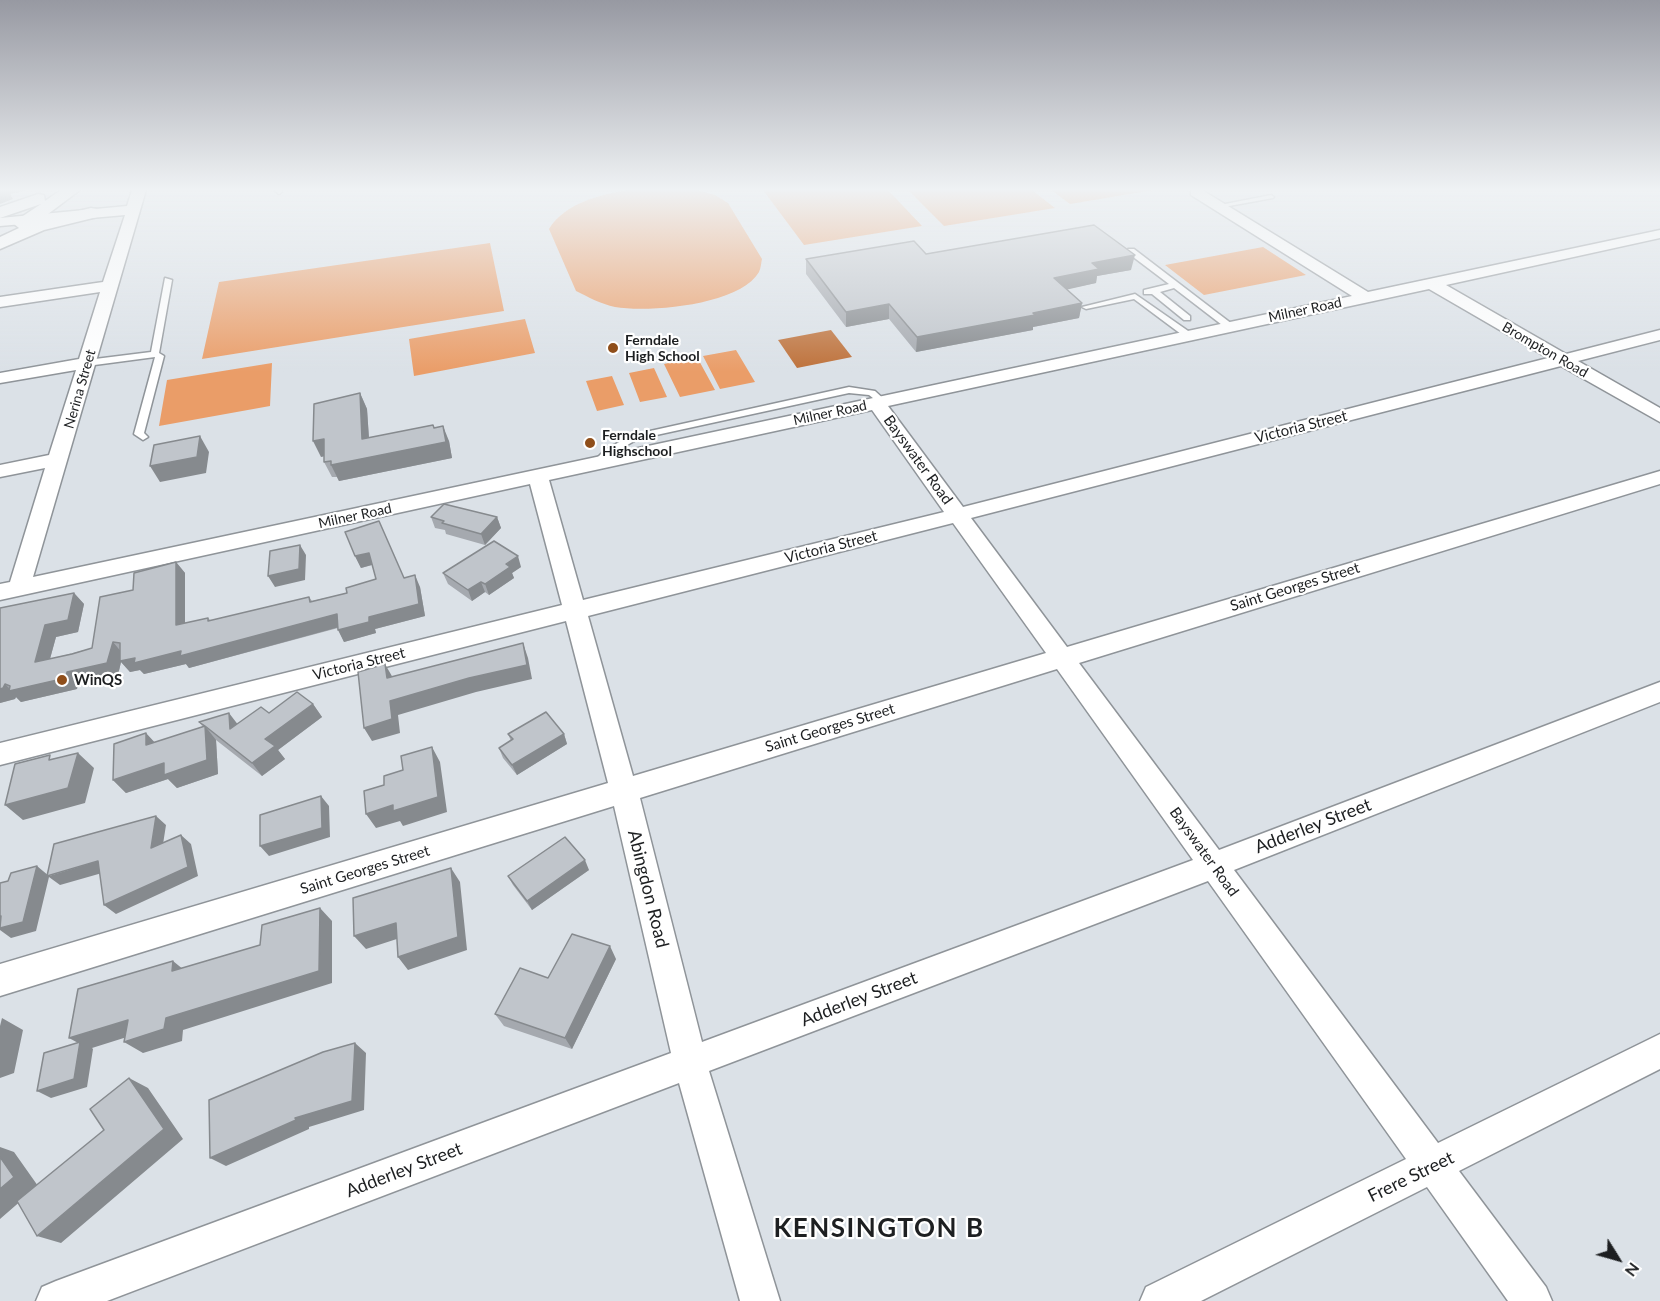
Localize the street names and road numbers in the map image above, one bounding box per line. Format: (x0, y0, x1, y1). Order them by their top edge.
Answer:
street label: Milner Road (1267, 294, 1343, 326)
street label: Brompton Road (1499, 319, 1591, 381)
street label: Nerina Street (61, 347, 99, 431)
street label: Milner Road (792, 397, 868, 429)
street label: Victoria Street (1253, 407, 1349, 447)
street label: Bayswater Road (880, 412, 956, 508)
street label: Milner Road (317, 500, 393, 532)
street label: Victoria Street (783, 527, 879, 567)
street label: Saint Georges Street (1228, 559, 1362, 615)
street label: Victoria Street (311, 644, 407, 684)
street label: Saint Georges Street (763, 700, 897, 756)
street label: Adderley Street (1252, 794, 1374, 858)
street label: Bayswater Road (1166, 804, 1242, 900)
street label: Abingdon Road (623, 828, 673, 950)
street label: Saint Georges Street (298, 842, 432, 898)
street label: Adderley Street (798, 967, 920, 1031)
street label: Adderley Street (343, 1138, 465, 1202)
street label: Frere Street (1365, 1147, 1457, 1207)

